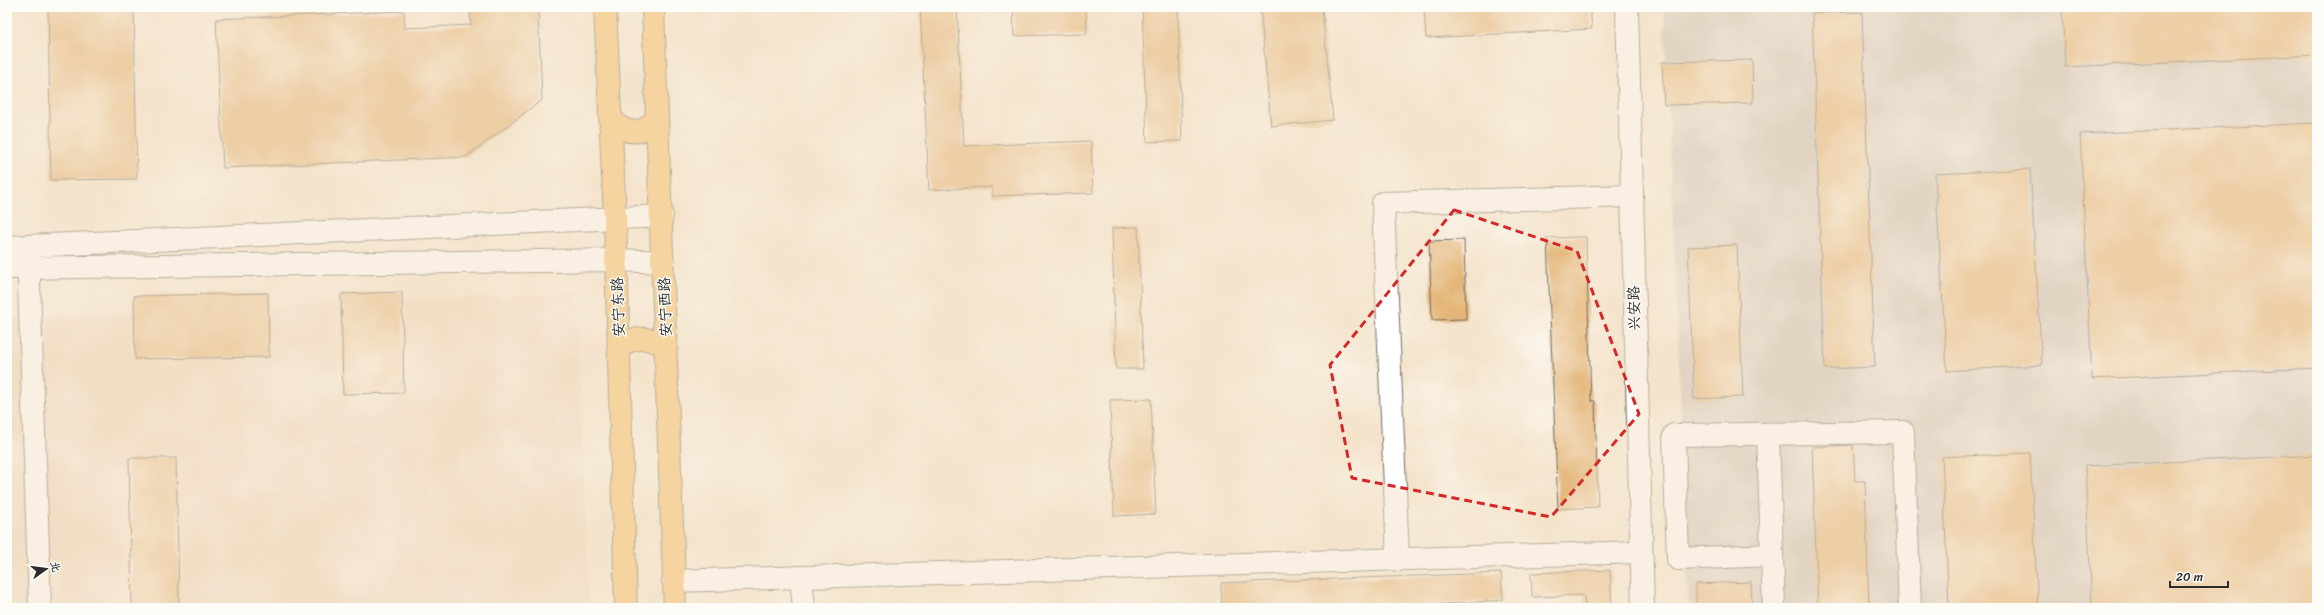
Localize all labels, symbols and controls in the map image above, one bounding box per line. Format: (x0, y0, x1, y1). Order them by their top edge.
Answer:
street label: 安宁东路 (604, 277, 632, 337)
street label: 安宁西路 (651, 277, 679, 337)
street label: 兴安路 (1621, 285, 1647, 331)
north arrow (26, 549, 66, 589)
text: 北 (45, 559, 66, 574)
scale bar (2170, 563, 2228, 589)
text: 20 m (2176, 566, 2203, 588)

